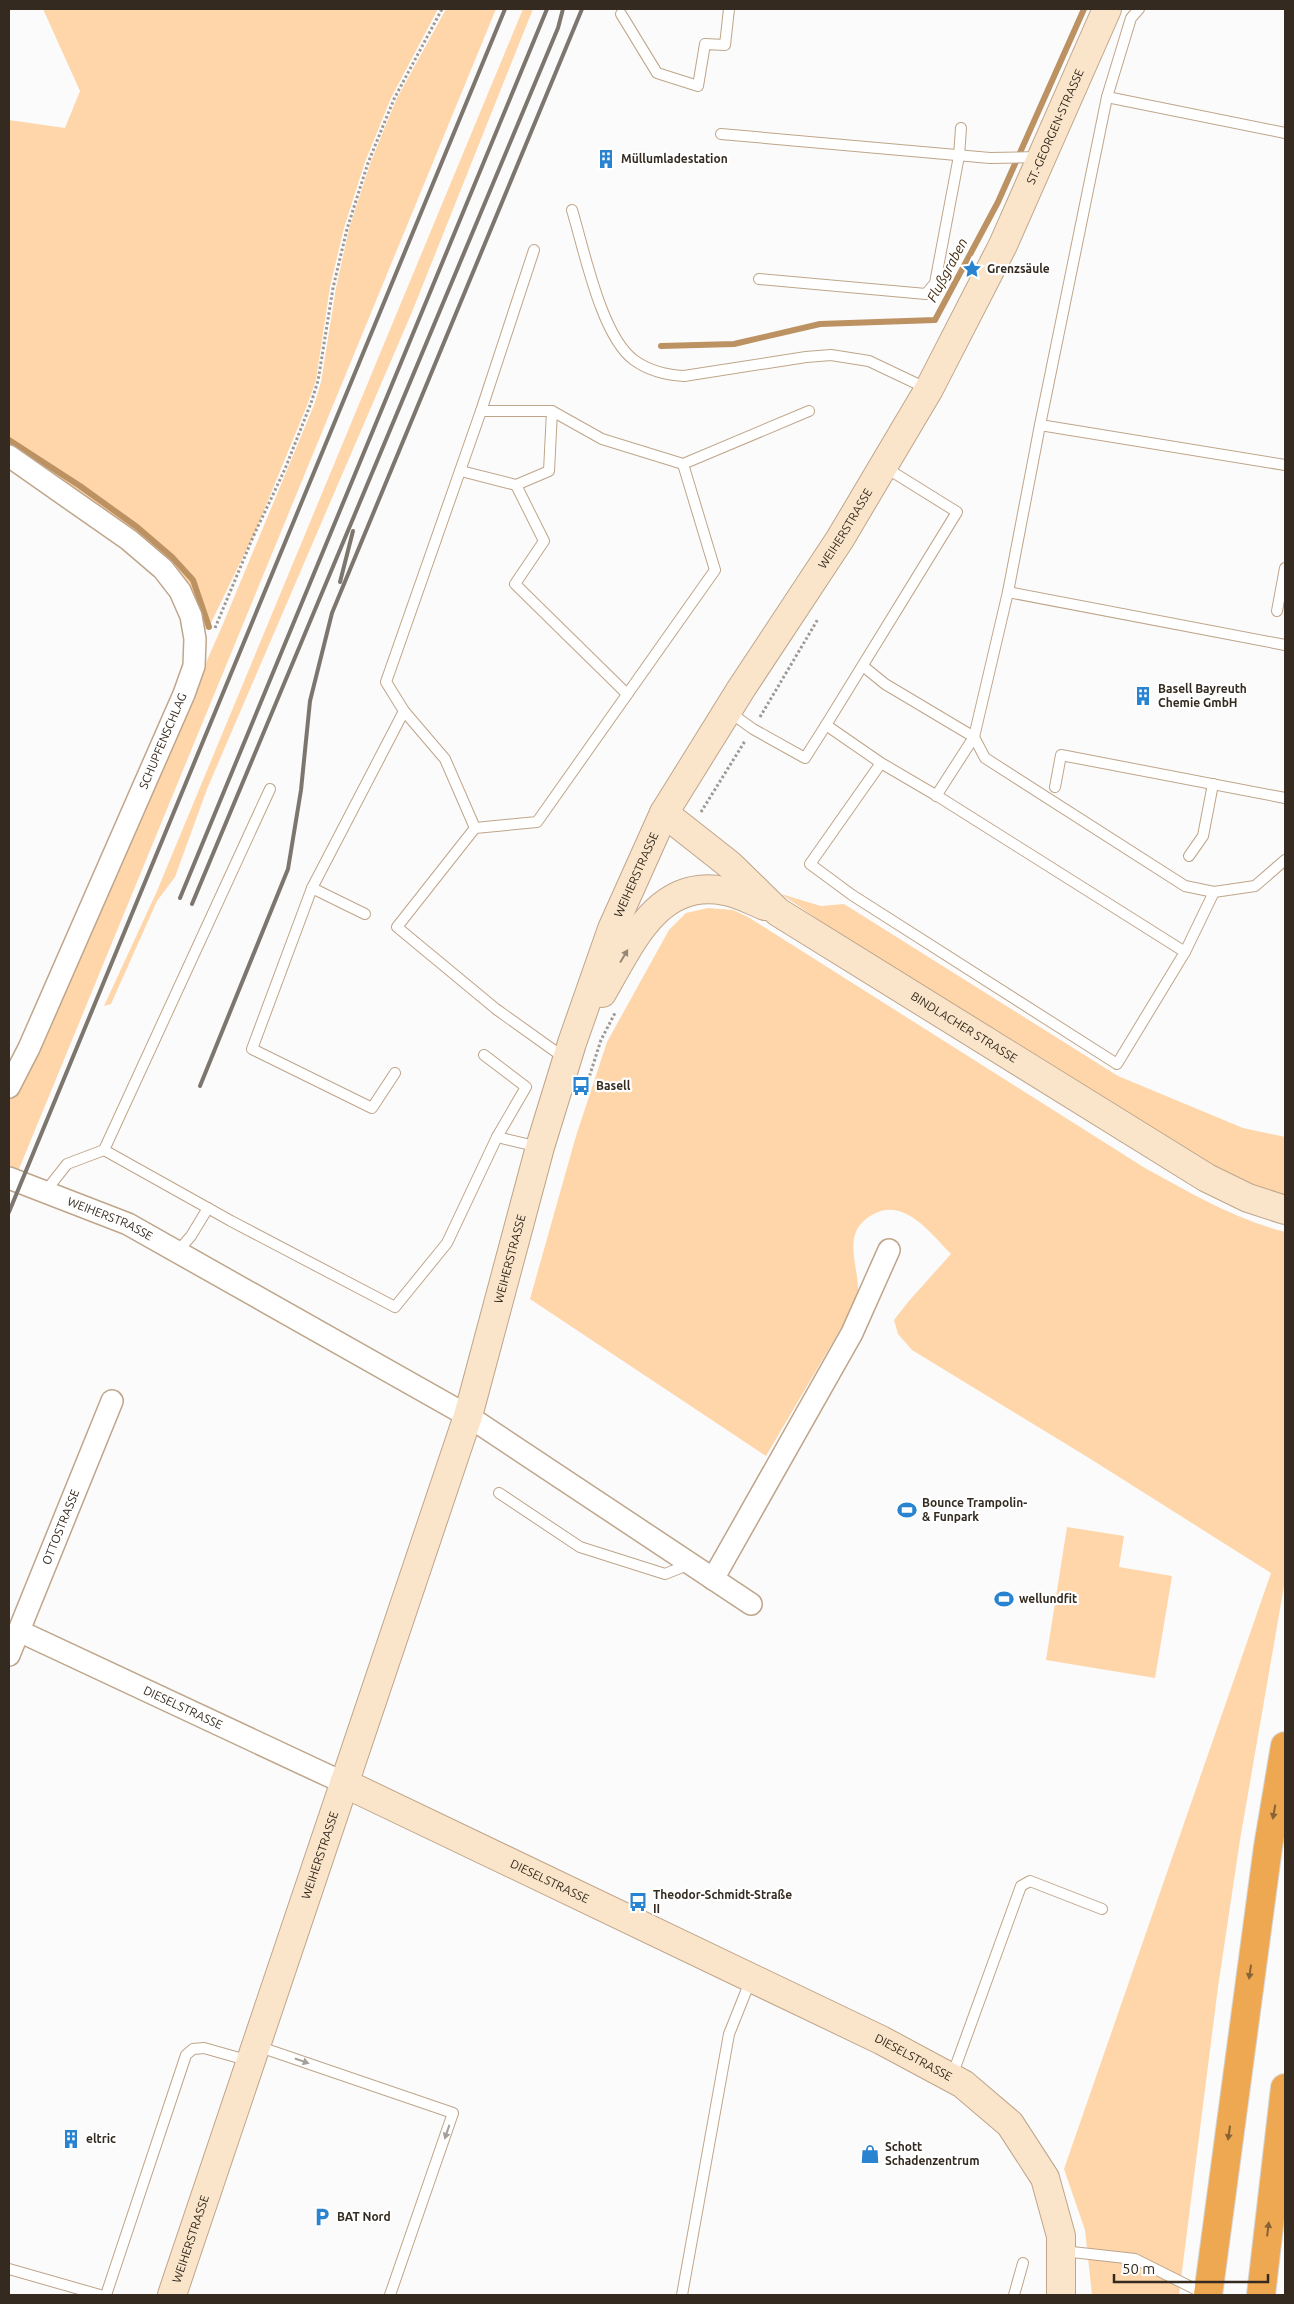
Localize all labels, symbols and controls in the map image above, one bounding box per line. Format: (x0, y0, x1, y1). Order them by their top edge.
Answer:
street label: ST.-GEORGEN-STRASSE (1024, 67, 1086, 186)
building icon: Müllumladestation (595, 148, 617, 170)
place label: Müllumladestation (621, 152, 728, 165)
water label: Flußgraben (923, 235, 971, 305)
place icon: Grenzsäule (961, 258, 983, 280)
place label: Grenzsäule (987, 262, 1050, 275)
street label: WEIHERSTRASSE (815, 486, 875, 571)
place label: Basell Bayreuth Chemie GmbH (1158, 682, 1247, 709)
building icon: Basell Bayreuth Chemie GmbH (1132, 685, 1154, 707)
street label: SCHUPFENSCHLAG (136, 691, 189, 791)
street label: WEIHERSTRASSE (611, 830, 661, 919)
one-way arrow (620, 950, 629, 963)
street label: BINDLACHER STRASSE (909, 989, 1020, 1065)
bus stop icon: Basell (570, 1075, 592, 1097)
place label: Basell (596, 1079, 631, 1092)
street label: WEIHERSTRASSE (66, 1194, 155, 1243)
street label: WEIHERSTRASSE (491, 1213, 528, 1305)
street label: OTTOSTRASSE (39, 1487, 82, 1566)
place label: Bounce Trampolin- & Funpark (922, 1496, 1027, 1523)
sports icon: Bounce Trampolin- & Funpark (896, 1499, 918, 1521)
sports icon: wellundfit (993, 1588, 1015, 1610)
place label: wellundfit (1019, 1592, 1077, 1605)
street label: DIESELSTRASSE (142, 1683, 225, 1731)
one-way arrow (1270, 1804, 1278, 1820)
street label: WEIHERSTRASSE (299, 1809, 340, 1901)
street label: DIESELSTRASSE (508, 1857, 592, 1905)
place label: Theodor-Schmidt-Straße II (653, 1888, 792, 1915)
bus stop icon: Theodor-Schmidt-Straße II (627, 1891, 649, 1913)
one-way arrow (1246, 1965, 1254, 1981)
street label: DIESELSTRASSE (873, 2031, 955, 2083)
one-way arrow (294, 2058, 309, 2065)
one-way arrow (443, 2124, 450, 2139)
one-way arrow (1225, 2126, 1233, 2142)
building icon: eltric (60, 2128, 82, 2150)
place label: eltric (86, 2132, 116, 2145)
place label: Schott Schadenzentrum (885, 2140, 979, 2167)
shop icon: Schott Schadenzentrum (859, 2143, 881, 2165)
street label: WEIHERSTRASSE (170, 2193, 211, 2284)
parking icon: BAT Nord (311, 2206, 333, 2228)
place label: BAT Nord (337, 2210, 391, 2223)
one-way arrow (1264, 2221, 1272, 2237)
scale bar (1114, 2252, 1268, 2284)
text: 50 m (1122, 2260, 1155, 2277)

